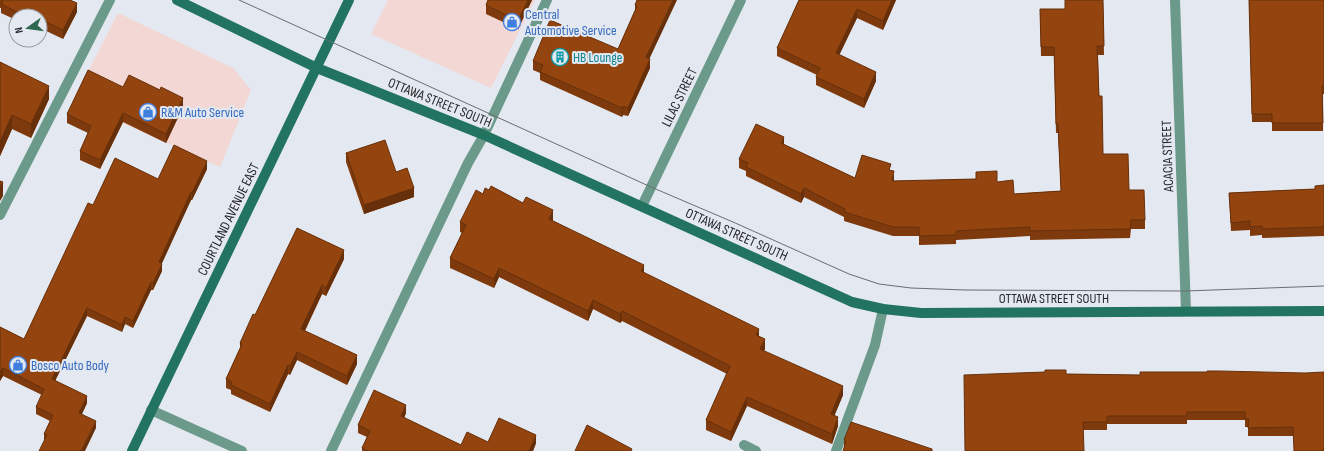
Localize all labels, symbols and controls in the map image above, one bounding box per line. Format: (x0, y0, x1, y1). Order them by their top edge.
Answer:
place label: Central Automotive Service (524, 6, 617, 39)
north arrow (8, 8, 48, 48)
shop icon: Central Automotive Service (502, 12, 522, 32)
text: N (12, 26, 26, 35)
building icon: HB Lounge (550, 47, 570, 67)
place label: HB Lounge (573, 49, 622, 66)
street label: LILAC STREET (658, 65, 701, 129)
street label: OTTAWA STREET SOUTH (386, 74, 494, 131)
shop icon: R&M Auto Service (138, 102, 158, 122)
place label: R&M Auto Service (161, 104, 244, 121)
street label: ACACIA STREET (1158, 120, 1177, 193)
street label: COURTLAND AVENUE EAST (194, 160, 263, 278)
street label: OTTAWA STREET SOUTH (683, 204, 791, 265)
street label: OTTAWA STREET SOUTH (999, 290, 1109, 307)
shop icon: Bosco Auto Body (8, 355, 28, 375)
place label: Bosco Auto Body (31, 357, 110, 374)

